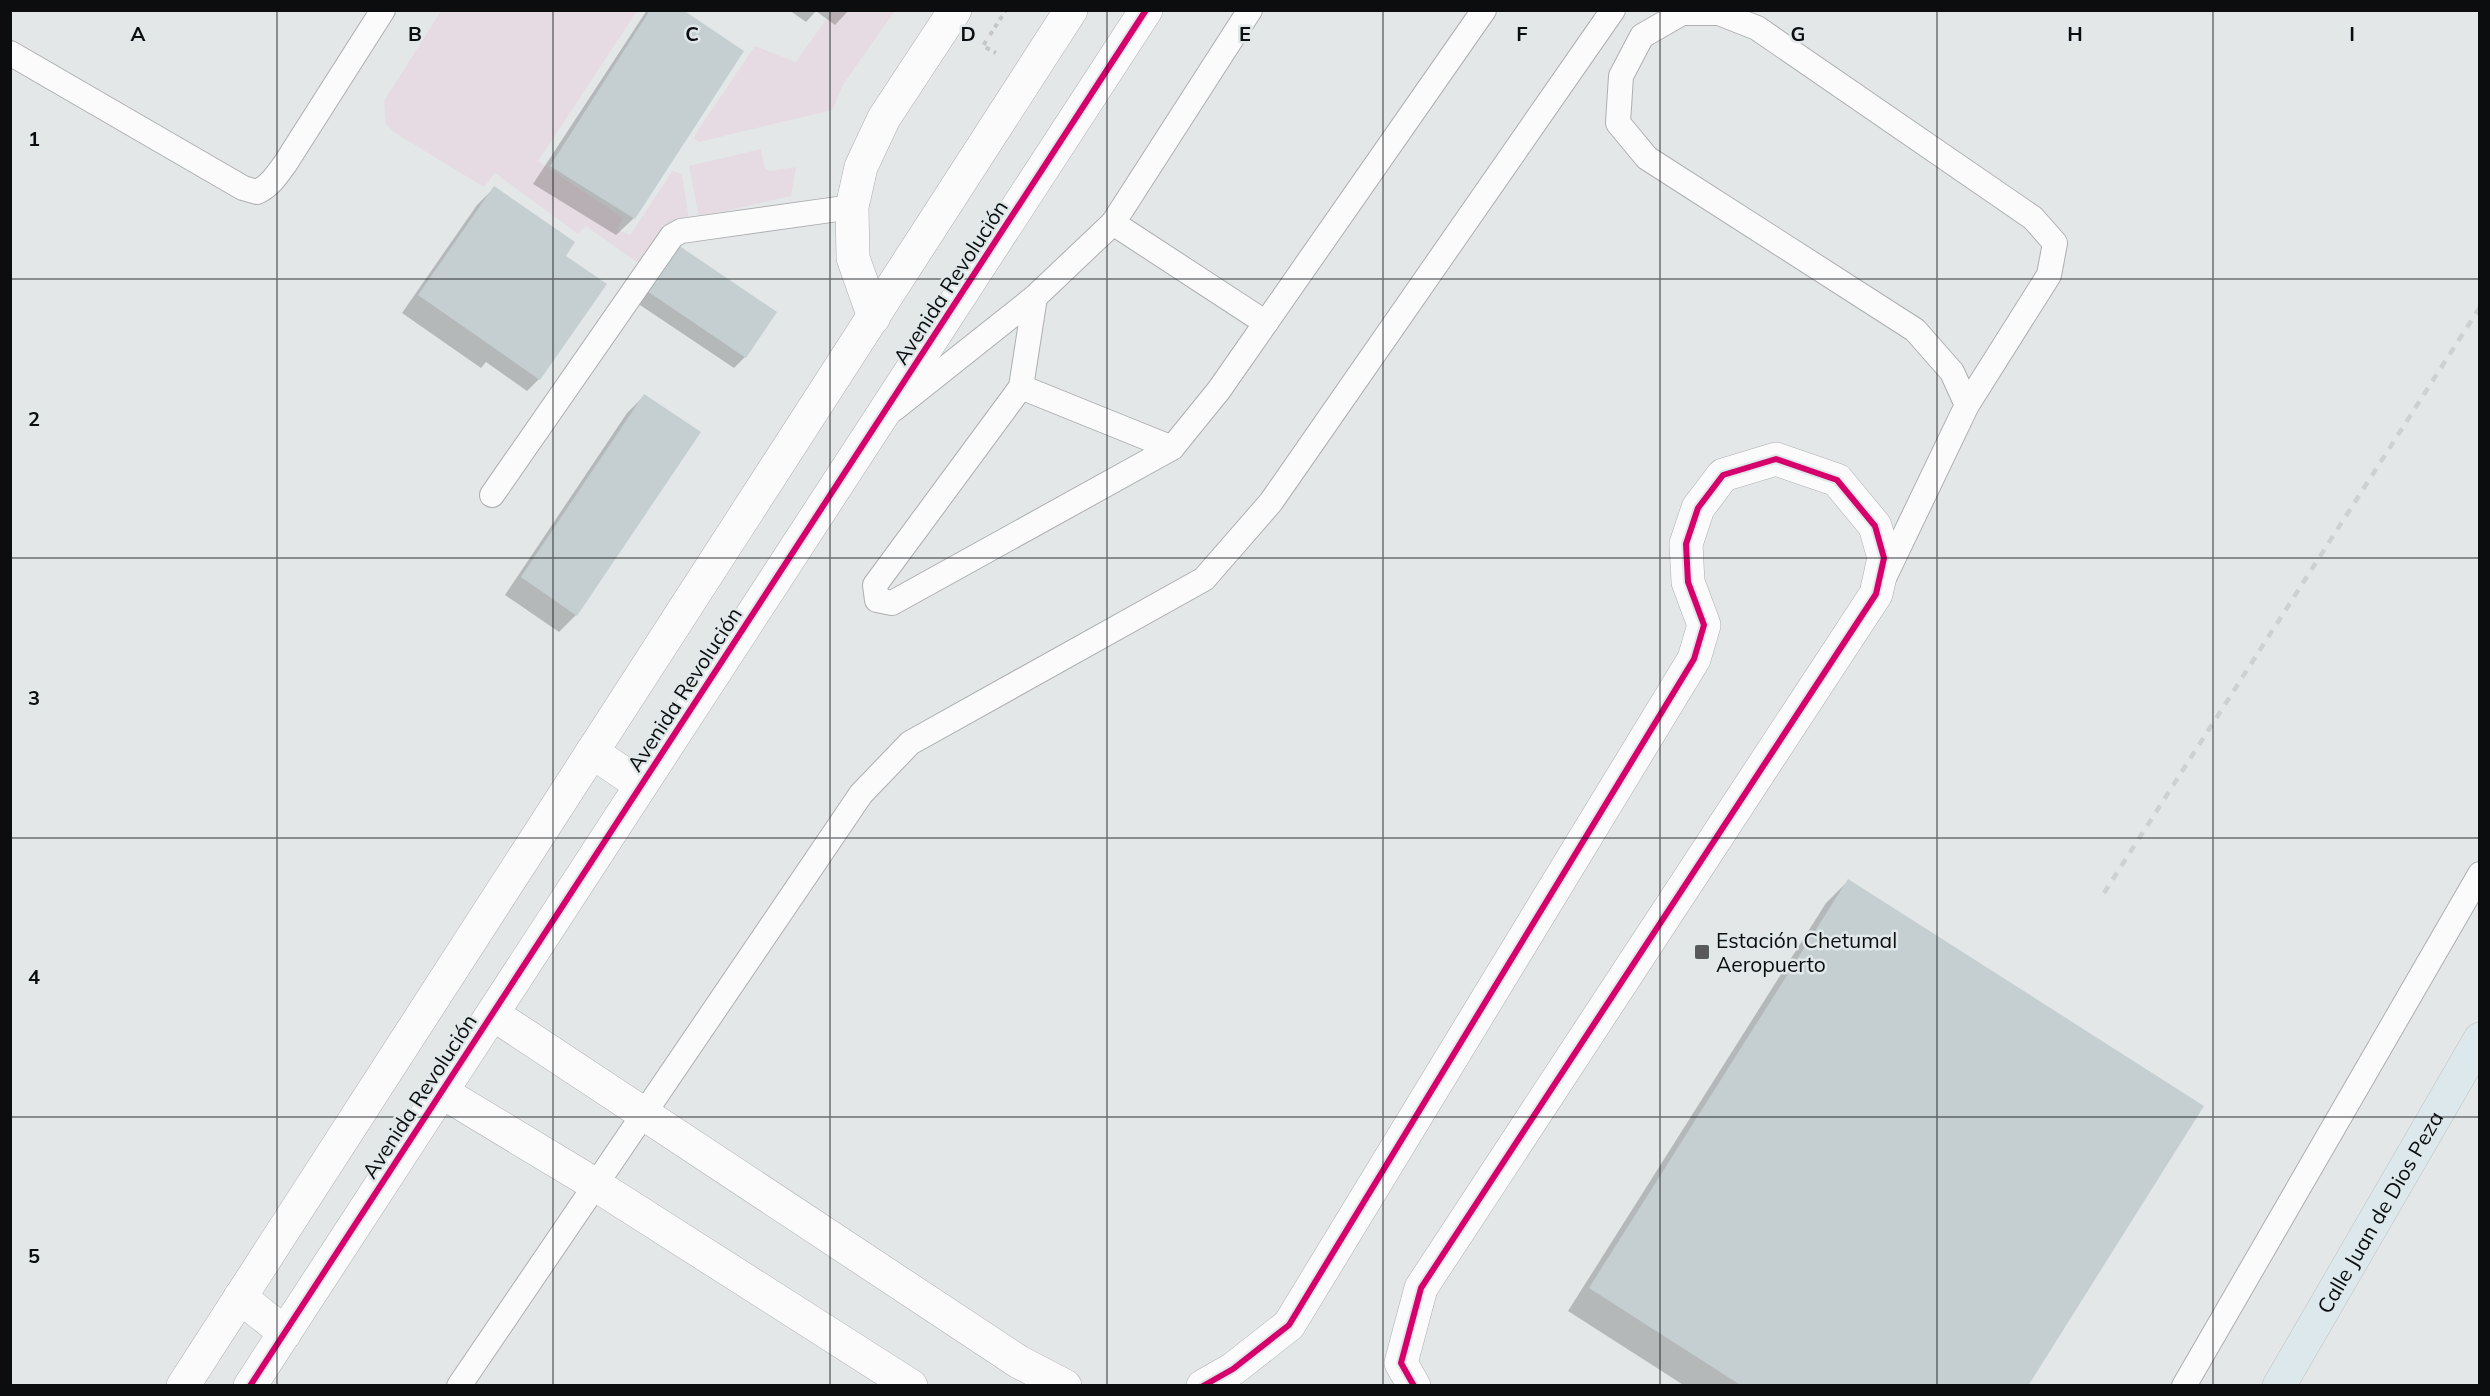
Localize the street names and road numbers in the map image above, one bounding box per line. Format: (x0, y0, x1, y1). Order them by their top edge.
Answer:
street label: Avenida Revolución (887, 195, 1013, 369)
street label: Avenida Revolución (621, 602, 747, 776)
street label: Avenida Revolución (356, 1009, 482, 1183)
street label: Calle Juan de Dios Peza (2311, 1106, 2448, 1318)

